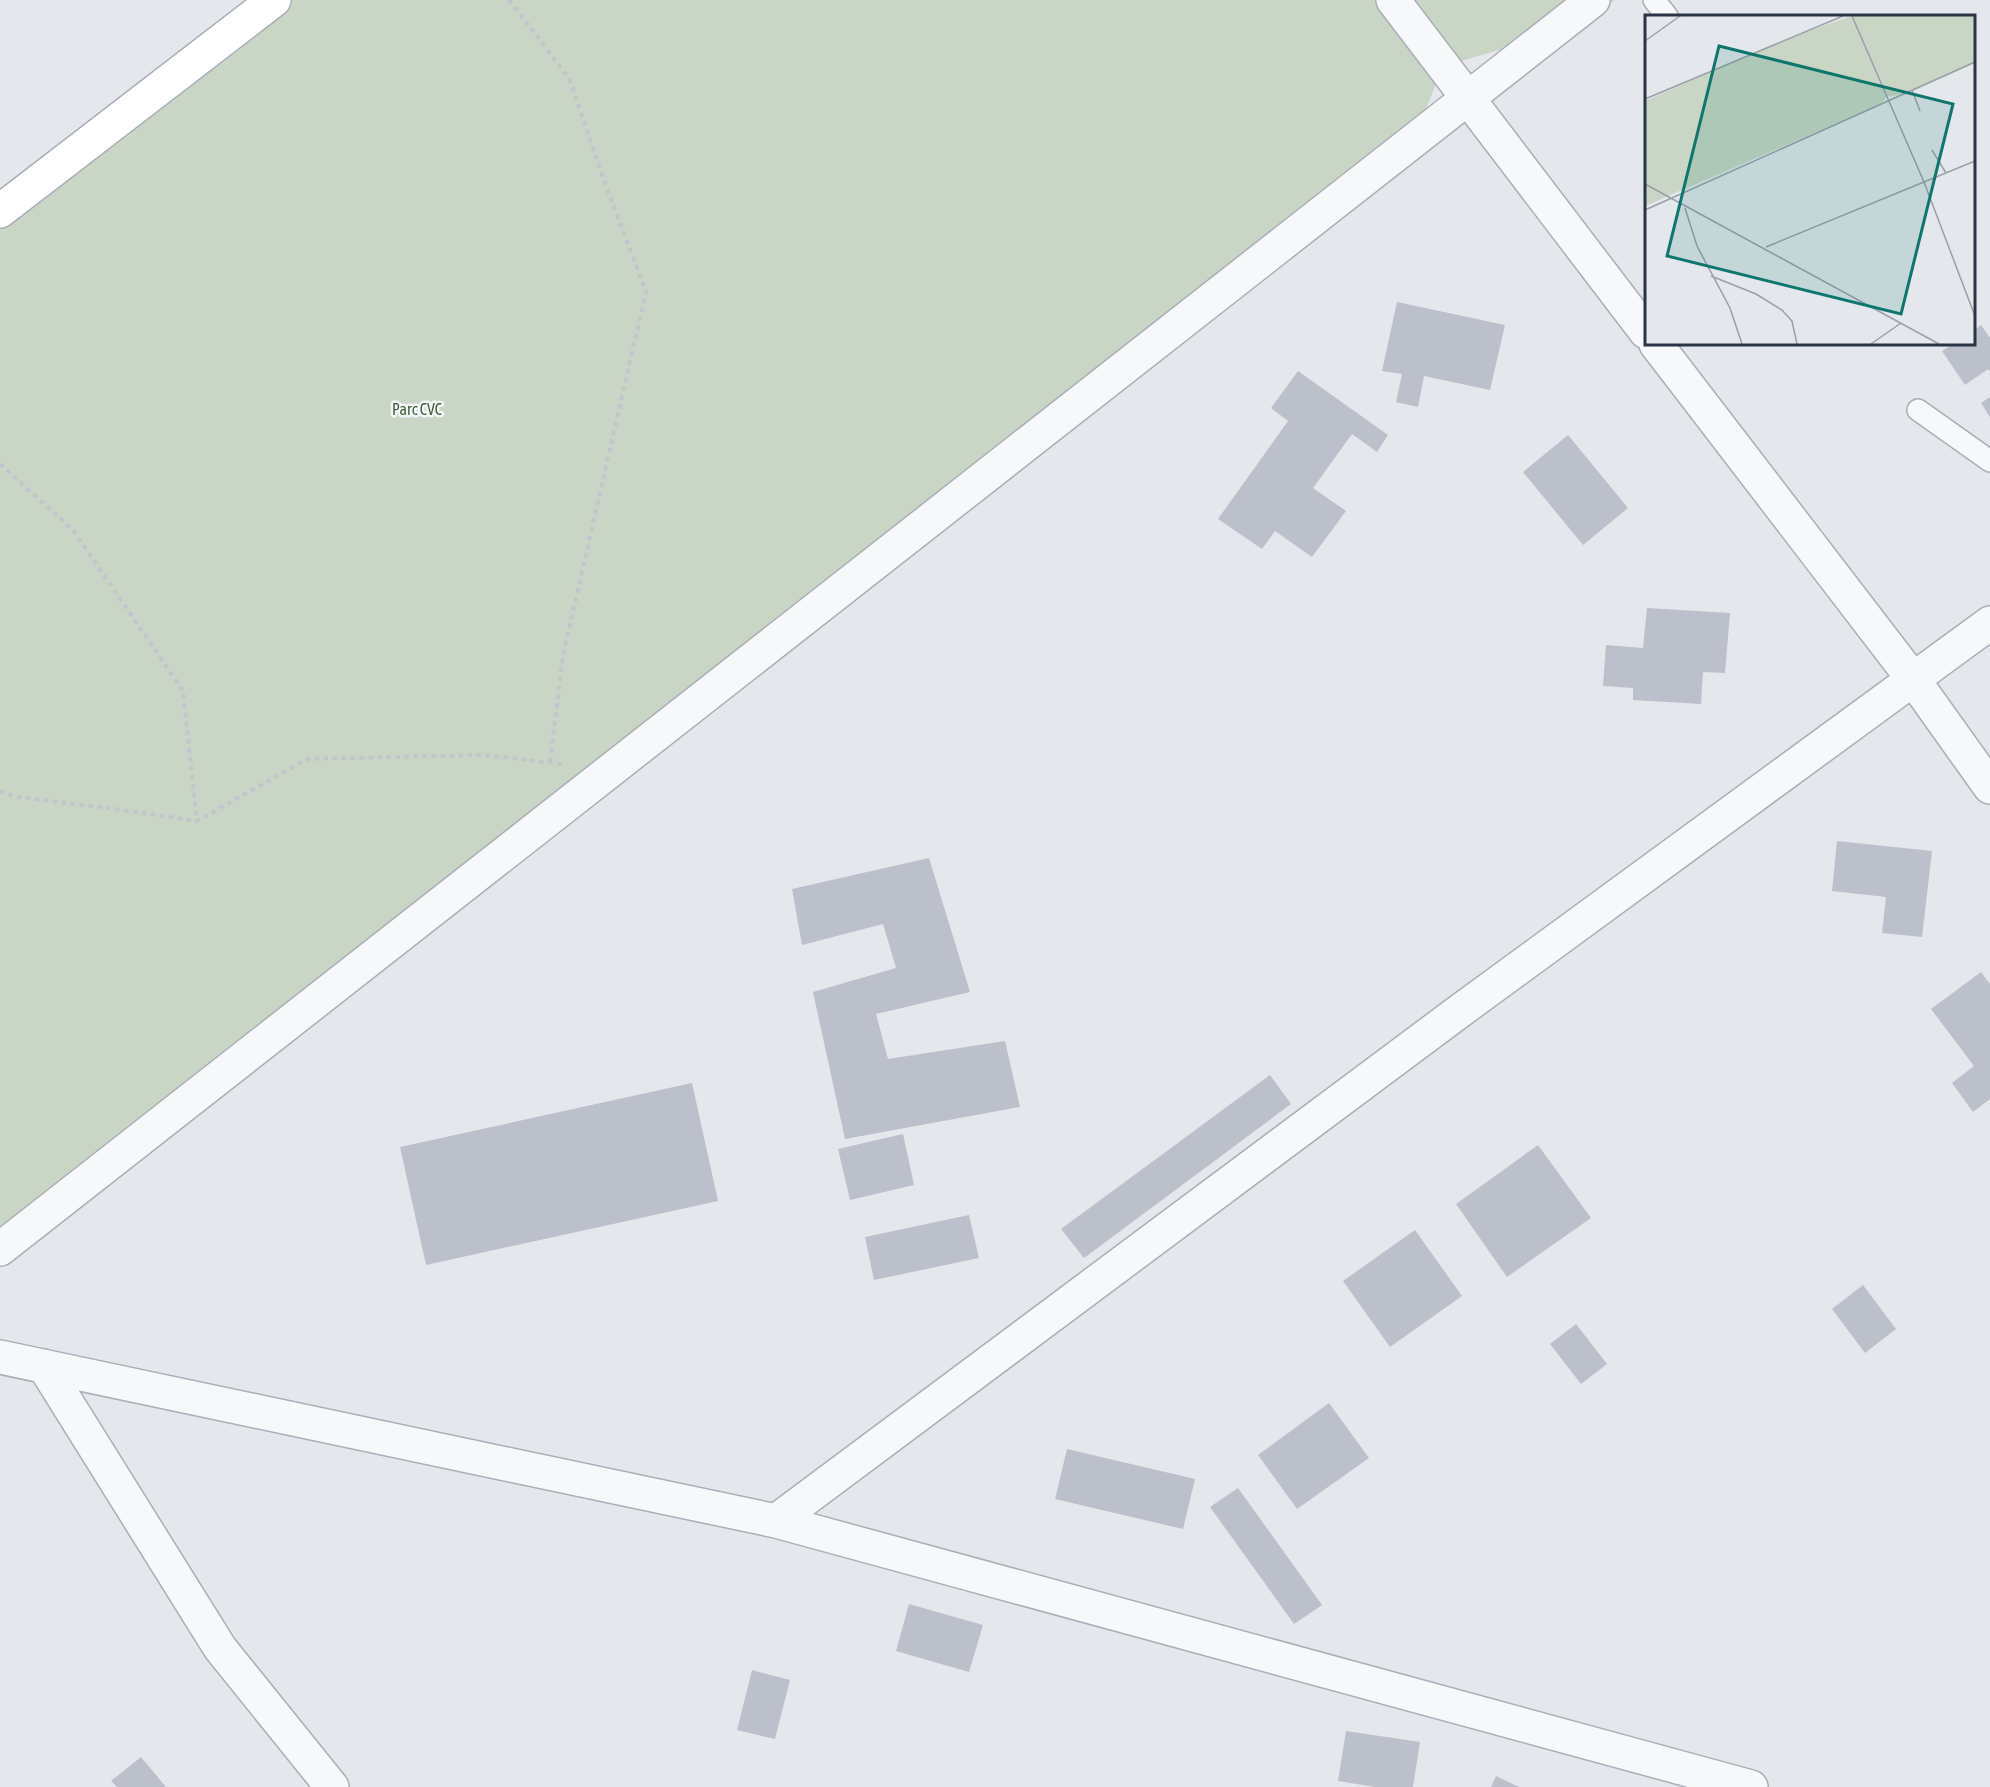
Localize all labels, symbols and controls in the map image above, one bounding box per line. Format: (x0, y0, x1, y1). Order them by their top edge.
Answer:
inset map (1645, 15, 1975, 345)
park label: Parc CVC (392, 400, 442, 418)

